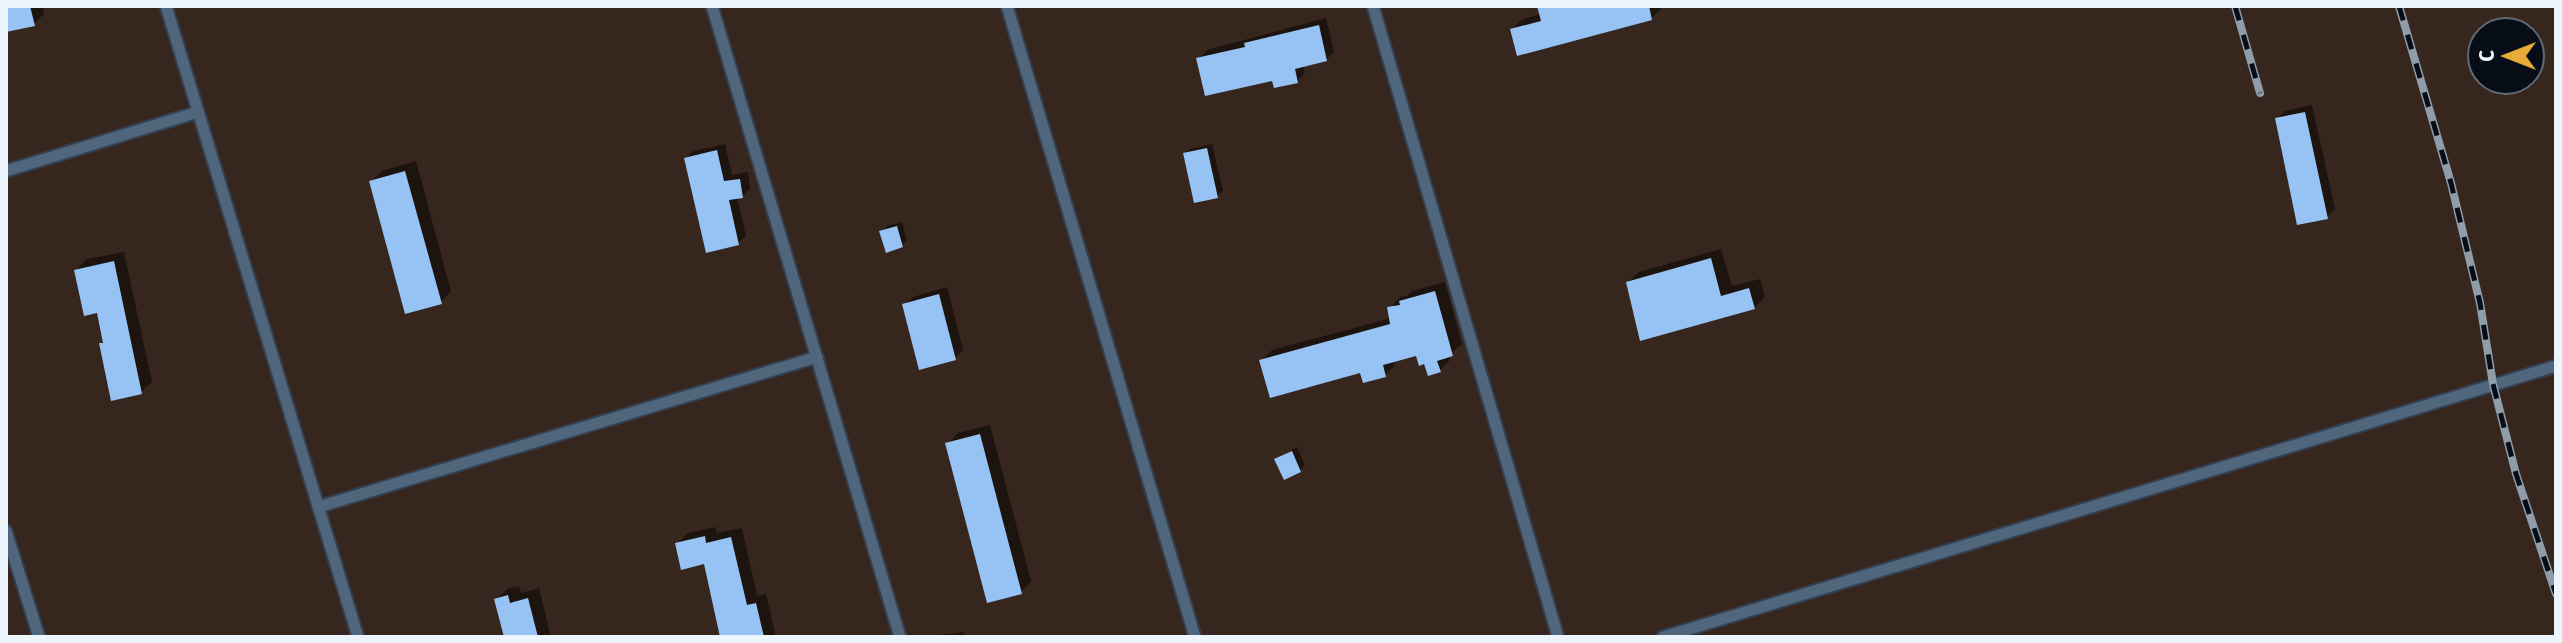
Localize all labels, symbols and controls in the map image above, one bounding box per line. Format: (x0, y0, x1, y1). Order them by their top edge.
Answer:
north arrow (2466, 16, 2546, 96)
text: С (2473, 50, 2500, 62)

